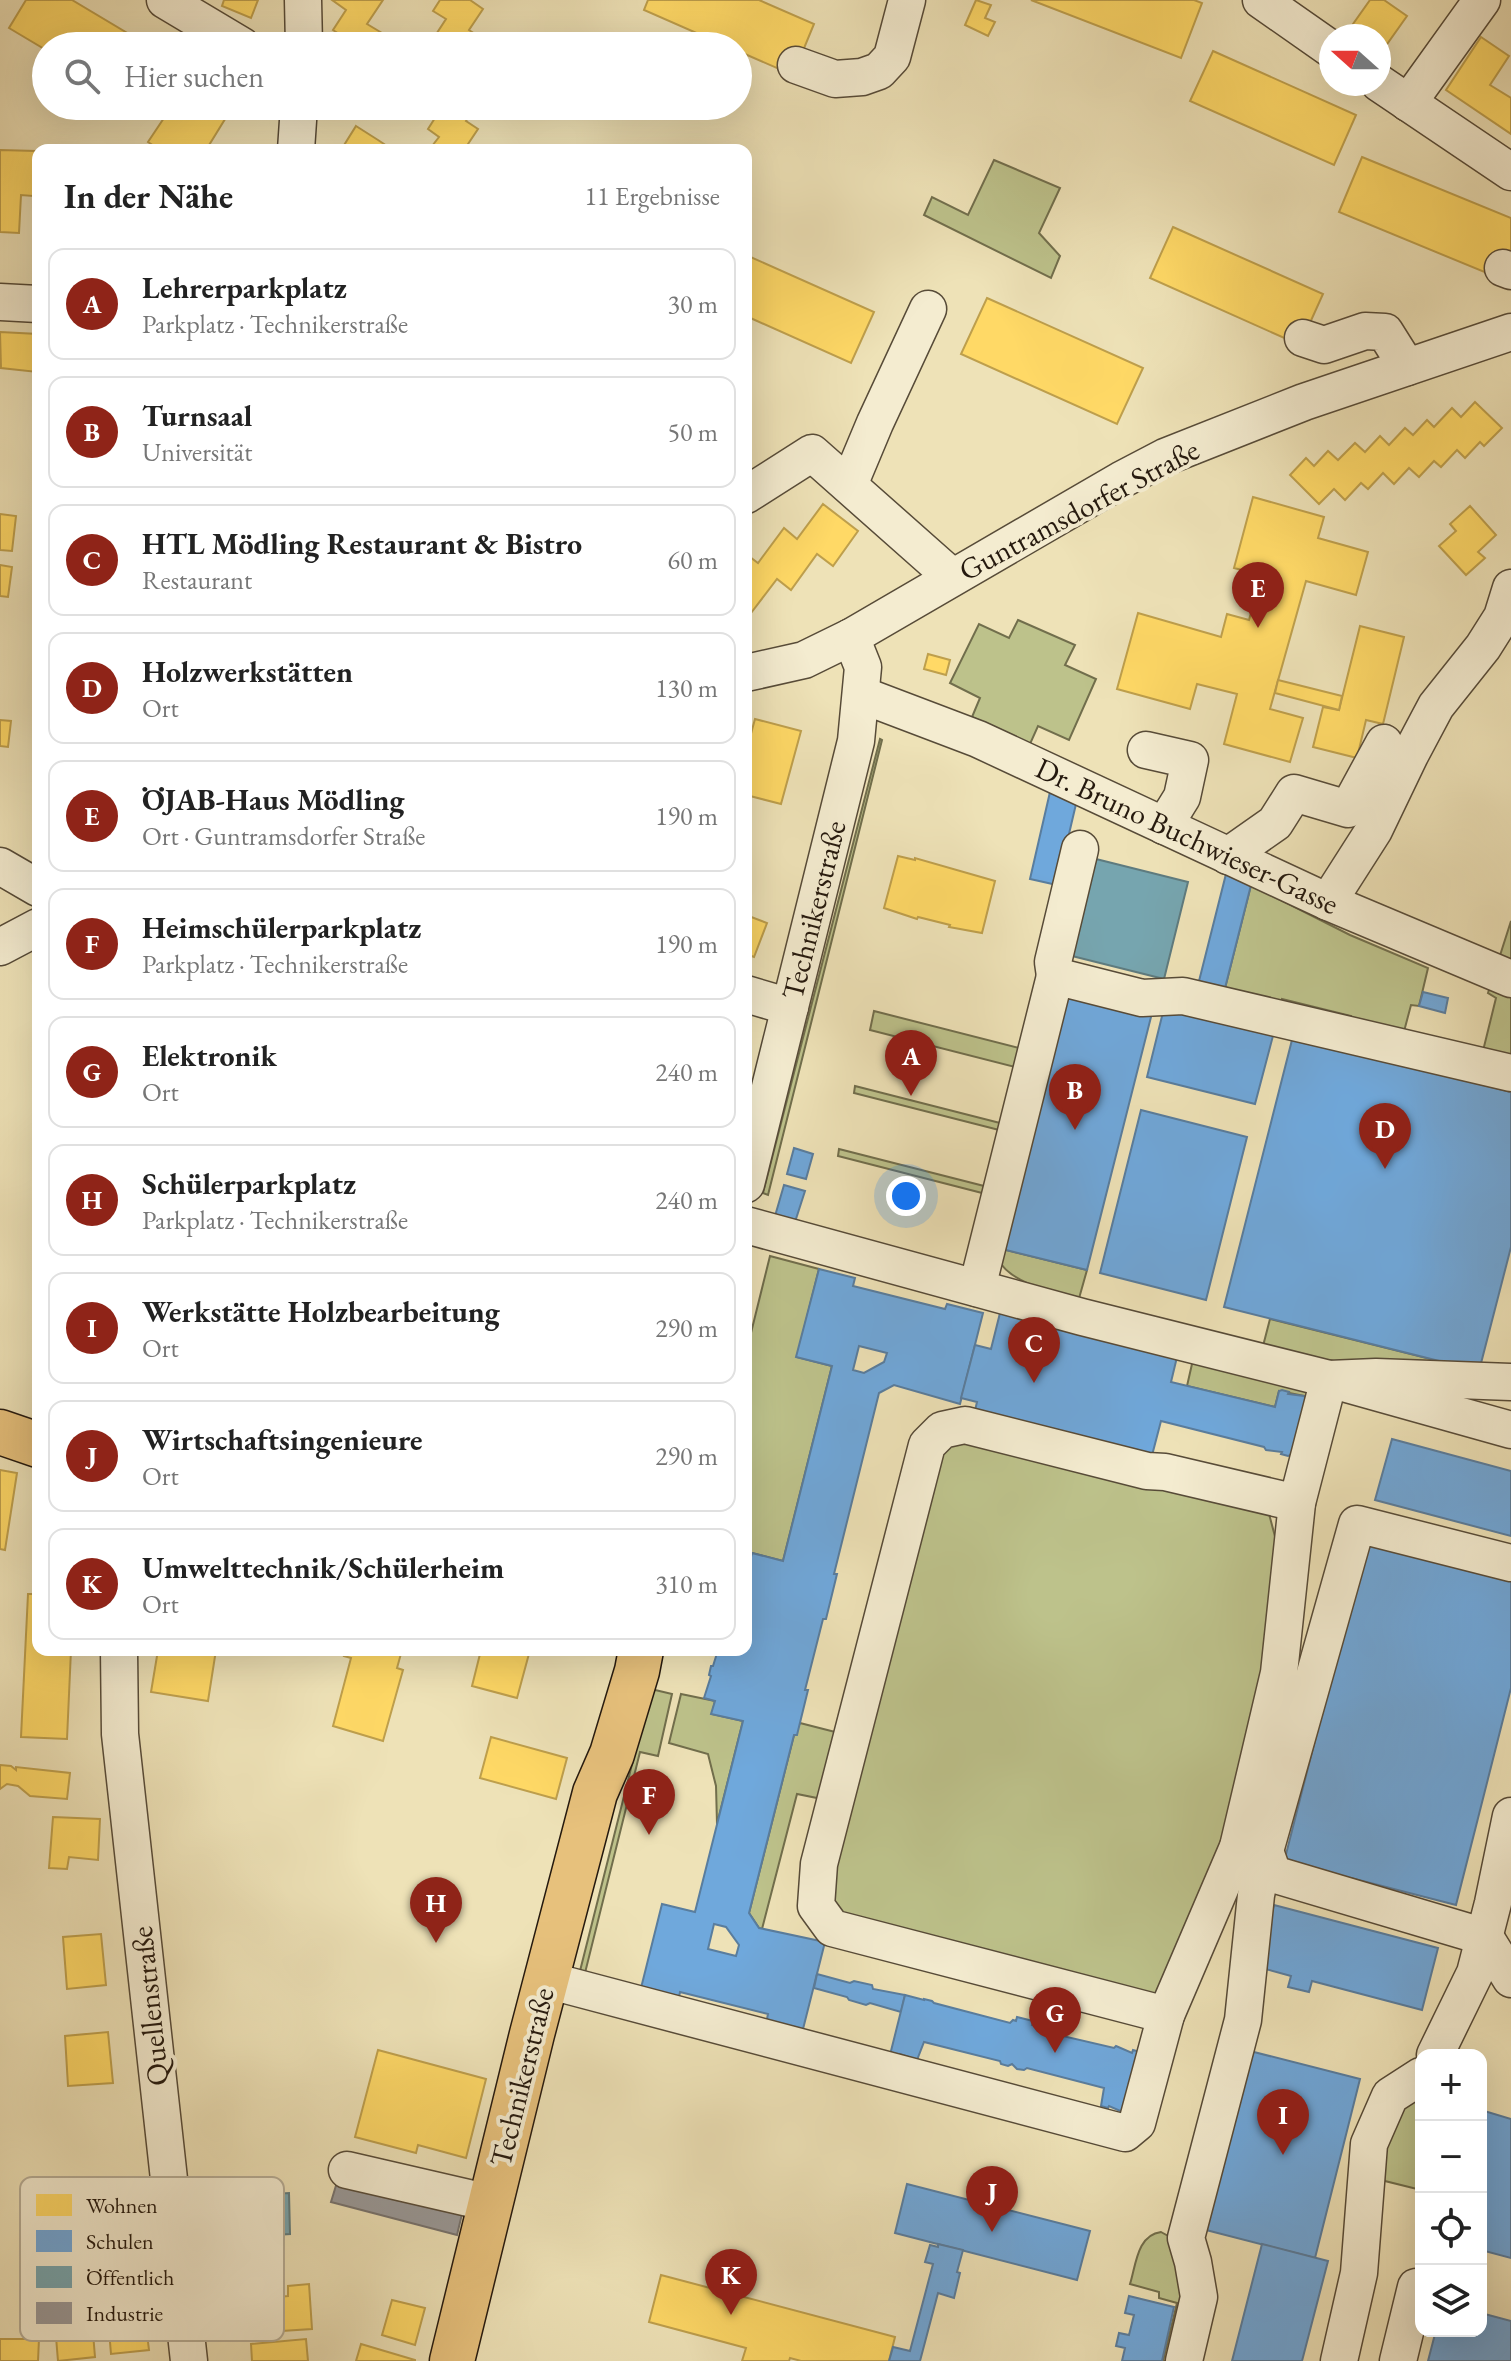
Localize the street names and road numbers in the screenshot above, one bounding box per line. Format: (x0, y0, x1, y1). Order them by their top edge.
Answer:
street label: Guntramsdorfer Straße (952, 430, 1206, 589)
street label: Dr. Bruno Buchwieser-Gasse (1029, 748, 1345, 923)
street label: Technikerstraße (772, 816, 855, 1003)
street label: Quellenstraße (122, 1924, 177, 2088)
street label: Technikerstraße (480, 1983, 563, 2170)

